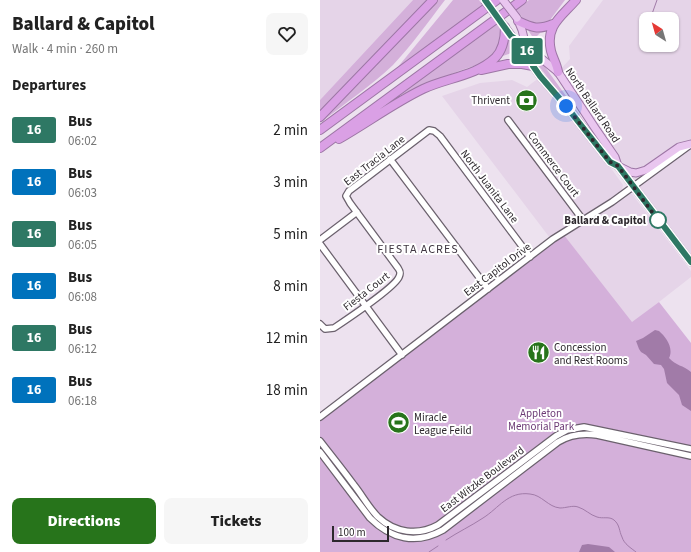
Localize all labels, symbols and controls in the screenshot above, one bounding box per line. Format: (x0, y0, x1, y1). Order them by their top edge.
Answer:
text: Ballard & Capitol (12, 11, 155, 38)
north arrow (639, 12, 679, 52)
map controls (639, 12, 679, 52)
button: heart (266, 13, 308, 55)
line badge: 16 (509, 38, 545, 64)
text: Walk · 4 min · 260 m (12, 40, 118, 58)
text: 16 (520, 41, 534, 61)
street label: North Ballard Road (562, 65, 623, 146)
text: Departures (12, 75, 86, 96)
bank icon: Thrivent (513, 87, 539, 113)
place label: Thrivent (471, 93, 510, 108)
your location (556, 96, 576, 116)
text: Bus (68, 111, 92, 132)
text: 16 (27, 120, 41, 140)
text: 2 min (273, 120, 308, 141)
street label: Commerce Court (524, 129, 583, 200)
street label: East Tracia Lane (341, 131, 408, 189)
text: 06:02 (68, 132, 97, 150)
street label: North Juanita Lane (457, 147, 522, 226)
text: Bus (68, 163, 92, 184)
text: 16 (27, 172, 41, 192)
text: 3 min (273, 172, 308, 193)
text: 06:03 (68, 184, 97, 202)
marker: Ballard & Capitol (649, 211, 667, 229)
place label: Ballard & Capitol (564, 213, 647, 228)
text: Bus (68, 215, 92, 236)
text: 16 (27, 224, 41, 244)
text: 5 min (273, 224, 308, 245)
text: 06:05 (68, 236, 97, 254)
street label: East Capitol Drive (461, 239, 534, 300)
district label: FIESTA ACRES (377, 241, 459, 258)
text: Bus (68, 267, 92, 288)
street label: Fiesta Court (340, 268, 393, 314)
text: 16 (27, 276, 41, 296)
text: 8 min (273, 276, 308, 297)
text: 06:08 (68, 288, 97, 306)
text: Bus (68, 319, 92, 340)
text: 16 (27, 328, 41, 348)
text: 12 min (266, 328, 308, 349)
text: 06:12 (68, 340, 97, 358)
restaurant icon: Concession and Rest Rooms (526, 340, 552, 366)
place label: Concession and Rest Rooms (554, 340, 628, 368)
text: Bus (68, 371, 92, 392)
text: 16 (27, 380, 41, 400)
text: 18 min (266, 380, 308, 401)
text: 06:18 (68, 392, 97, 410)
park label: Appleton Memorial Park (508, 406, 575, 434)
sports icon: Miracle League Feild (385, 410, 411, 436)
place label: Miracle League Feild (414, 410, 472, 438)
street label: East Witzke Boulevard (437, 443, 527, 516)
button: Directions (12, 498, 156, 544)
button: Tickets (164, 498, 308, 544)
scale bar (332, 524, 389, 543)
text: 100 m (338, 525, 366, 540)

